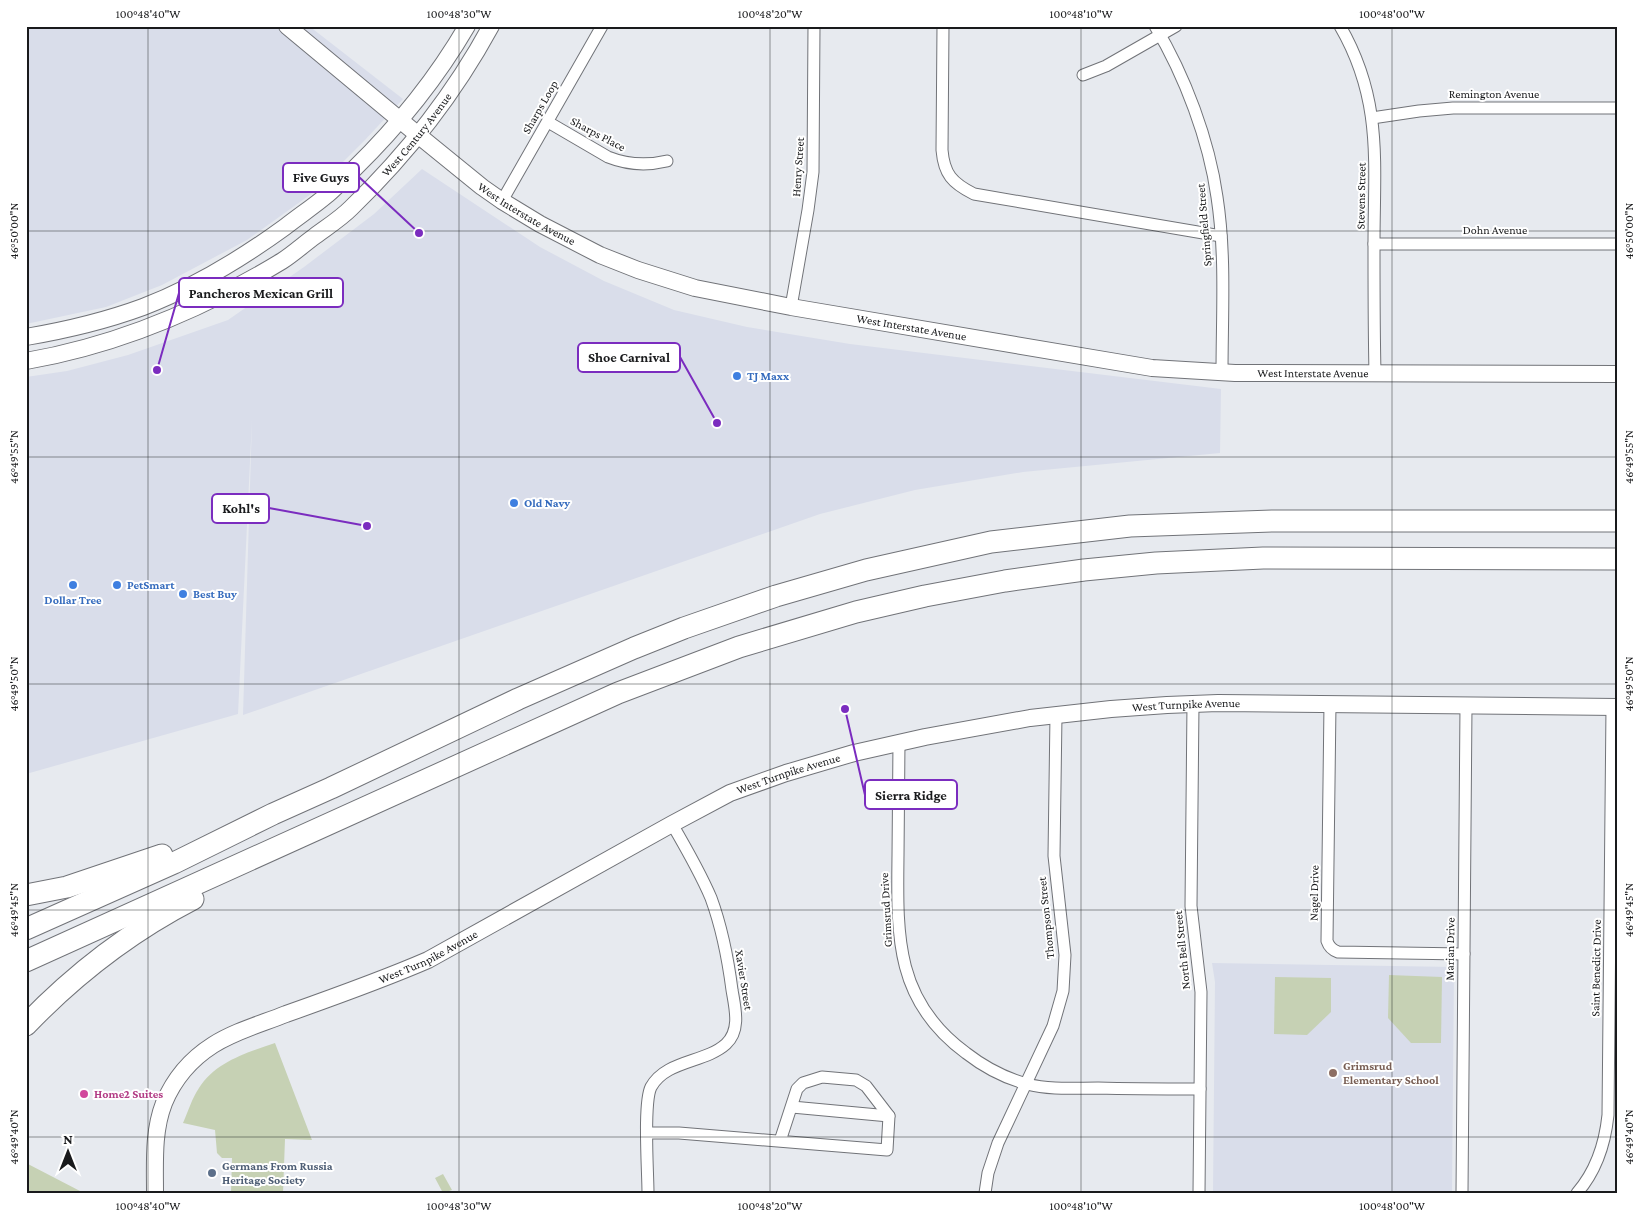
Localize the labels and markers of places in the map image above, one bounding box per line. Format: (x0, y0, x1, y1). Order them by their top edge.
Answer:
callout: Five Guys (283, 163, 359, 192)
callout: Pancheros Mexican Grill (179, 278, 343, 307)
callout: Shoe Carnival (578, 343, 680, 372)
place label: TJ Maxx (747, 369, 790, 383)
marker: TJ Maxx (731, 370, 743, 382)
callout: Kohl's (212, 494, 269, 523)
place label: Old Navy (524, 496, 570, 510)
marker: Old Navy (508, 497, 520, 509)
place label: PetSmart (127, 578, 175, 592)
marker: Dollar Tree (67, 579, 79, 591)
marker: PetSmart (111, 579, 123, 591)
place label: Best Buy (193, 587, 237, 601)
marker: Best Buy (177, 588, 189, 600)
place label: Dollar Tree (44, 593, 102, 607)
callout: Sierra Ridge (865, 780, 957, 809)
place label: Grimsrud Elementary School (1343, 1059, 1439, 1087)
marker: Grimsrud Elementary School (1327, 1067, 1339, 1079)
place label: Home2 Suites (94, 1087, 163, 1101)
marker: Home2 Suites (78, 1088, 90, 1100)
place label: Germans From Russia Heritage Society (222, 1159, 333, 1187)
marker: Germans From Russia Heritage Society (206, 1167, 218, 1179)

